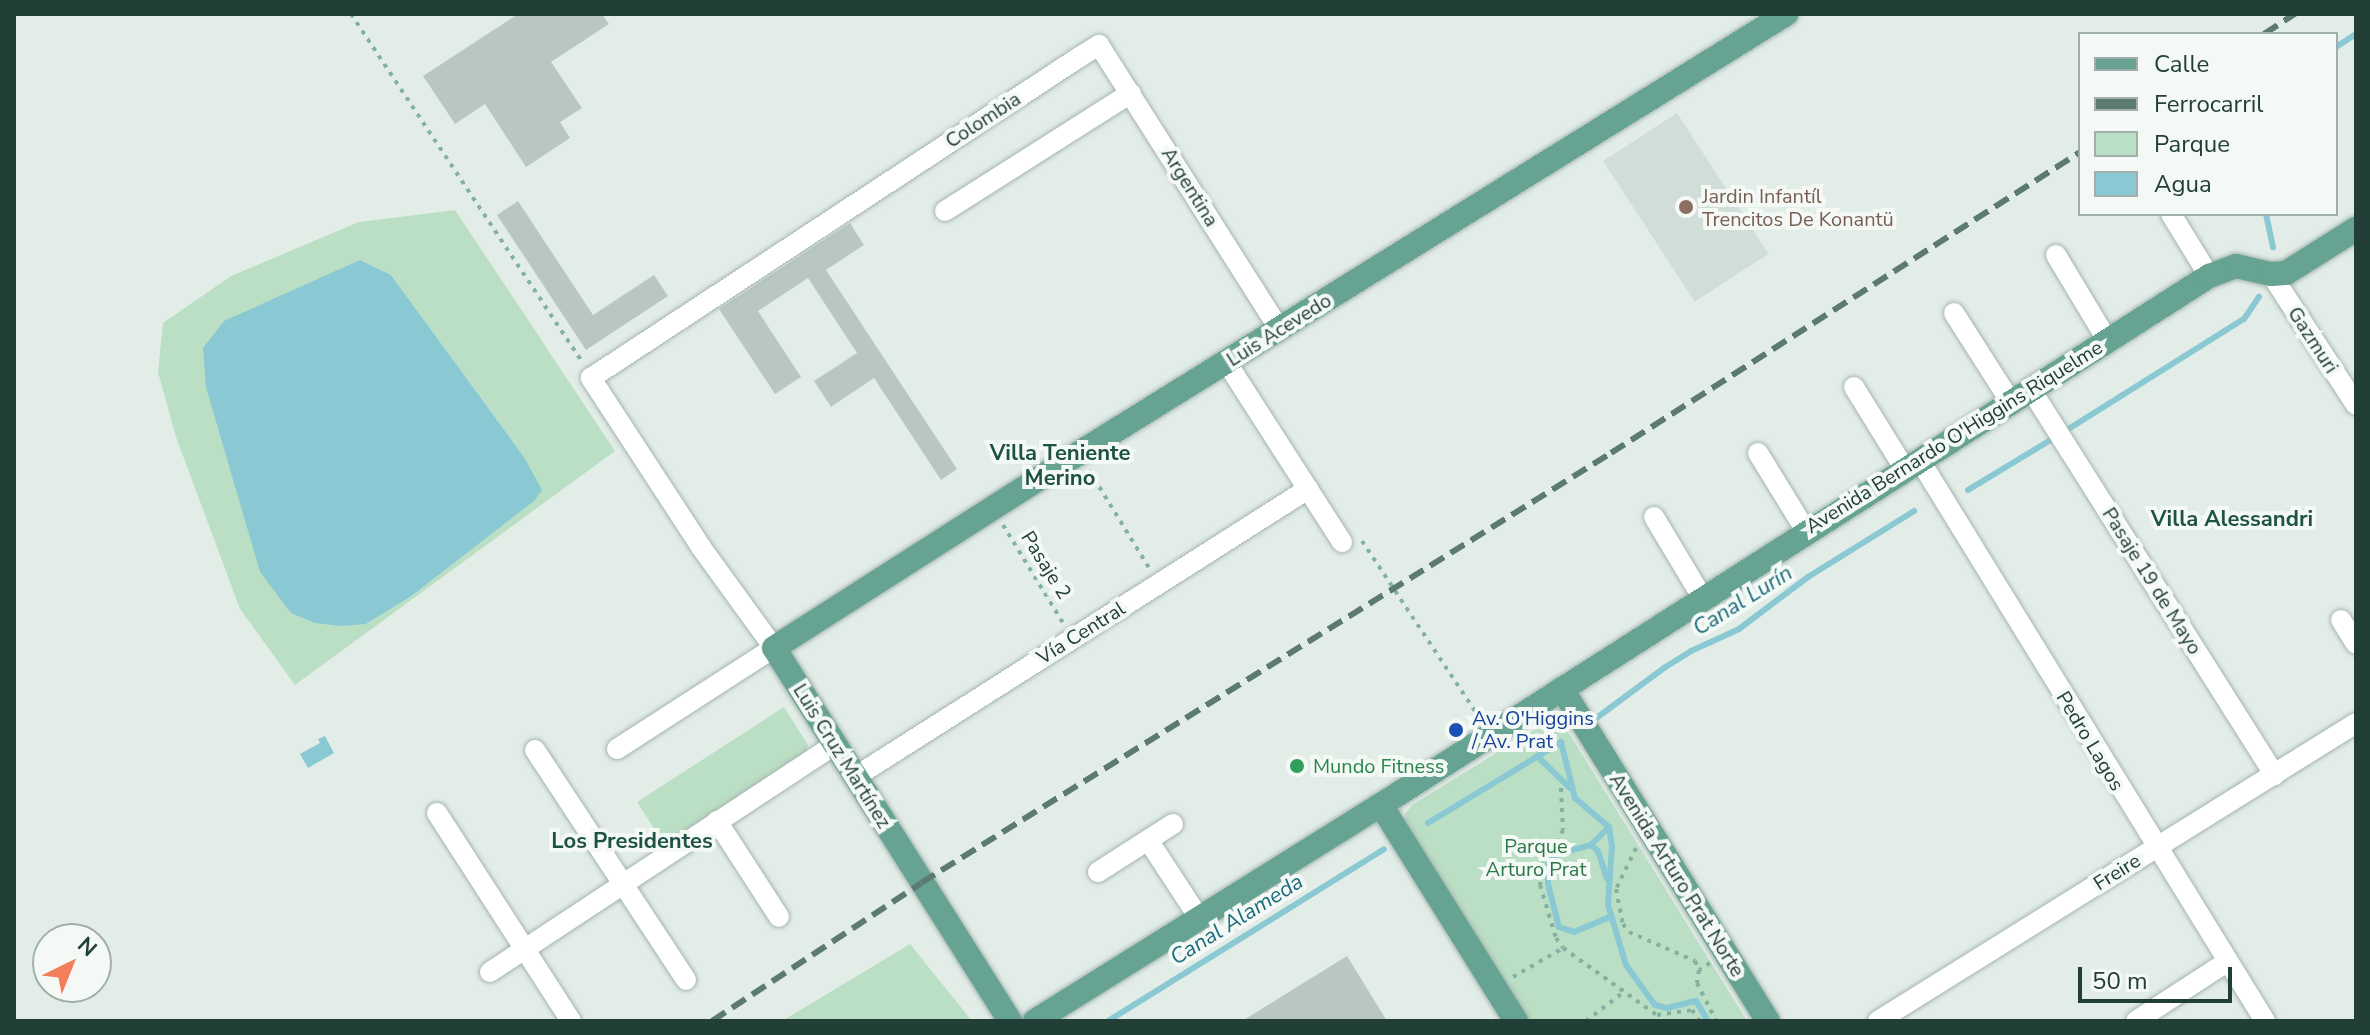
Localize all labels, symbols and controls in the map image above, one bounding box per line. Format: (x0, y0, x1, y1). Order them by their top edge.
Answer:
legend (2078, 32, 2338, 216)
text: Calle (2154, 48, 2209, 80)
street label: Colombia (941, 87, 1025, 153)
text: Ferrocarril (2154, 88, 2263, 120)
text: Parque (2154, 128, 2230, 160)
street label: Argentina (1156, 143, 1224, 231)
text: Agua (2154, 168, 2212, 200)
place label: Jardin Infantíl Trencitos De Konantü (1702, 184, 1894, 231)
marker: Jardin Infantíl Trencitos De Konantü (1677, 198, 1695, 216)
street label: Luis Acevedo (1222, 288, 1336, 372)
street label: Gazmuri (2283, 302, 2343, 378)
street label: Avenida Bernardo O'Higgins Riquelme (1801, 335, 2107, 539)
district label: Villa Teniente Merino (990, 440, 1130, 492)
street label: Pasaje 19 de Mayo (2097, 503, 2207, 659)
district label: Villa Alessandri (2151, 507, 2313, 533)
street label: Pasaje 2 (1016, 527, 1076, 603)
water label: Canal Lurín (1689, 560, 1797, 642)
street label: Vía Central (1032, 596, 1130, 670)
street label: Luis Cruz Martínez (788, 679, 896, 833)
street label: Pedro Lagos (2051, 687, 2129, 795)
place label: Av. O'Higgins / Av. Prat (1472, 706, 1594, 753)
marker: Av. O'Higgins / Av. Prat (1447, 721, 1465, 739)
place label: Mundo Fitness (1313, 754, 1444, 778)
marker: Mundo Fitness (1288, 757, 1306, 775)
street label: Avenida Arturo Prat Norte (1604, 769, 1750, 981)
district label: Los Presidentes (551, 829, 713, 855)
park label: Parque Arturo Prat (1486, 834, 1586, 881)
street label: Freire (2089, 848, 2145, 896)
water label: Canal Alameda (1166, 869, 1308, 971)
north arrow (32, 923, 112, 1003)
text: N (71, 930, 103, 963)
scale bar (2082, 951, 2236, 1001)
text: 50 m (2092, 965, 2148, 997)

